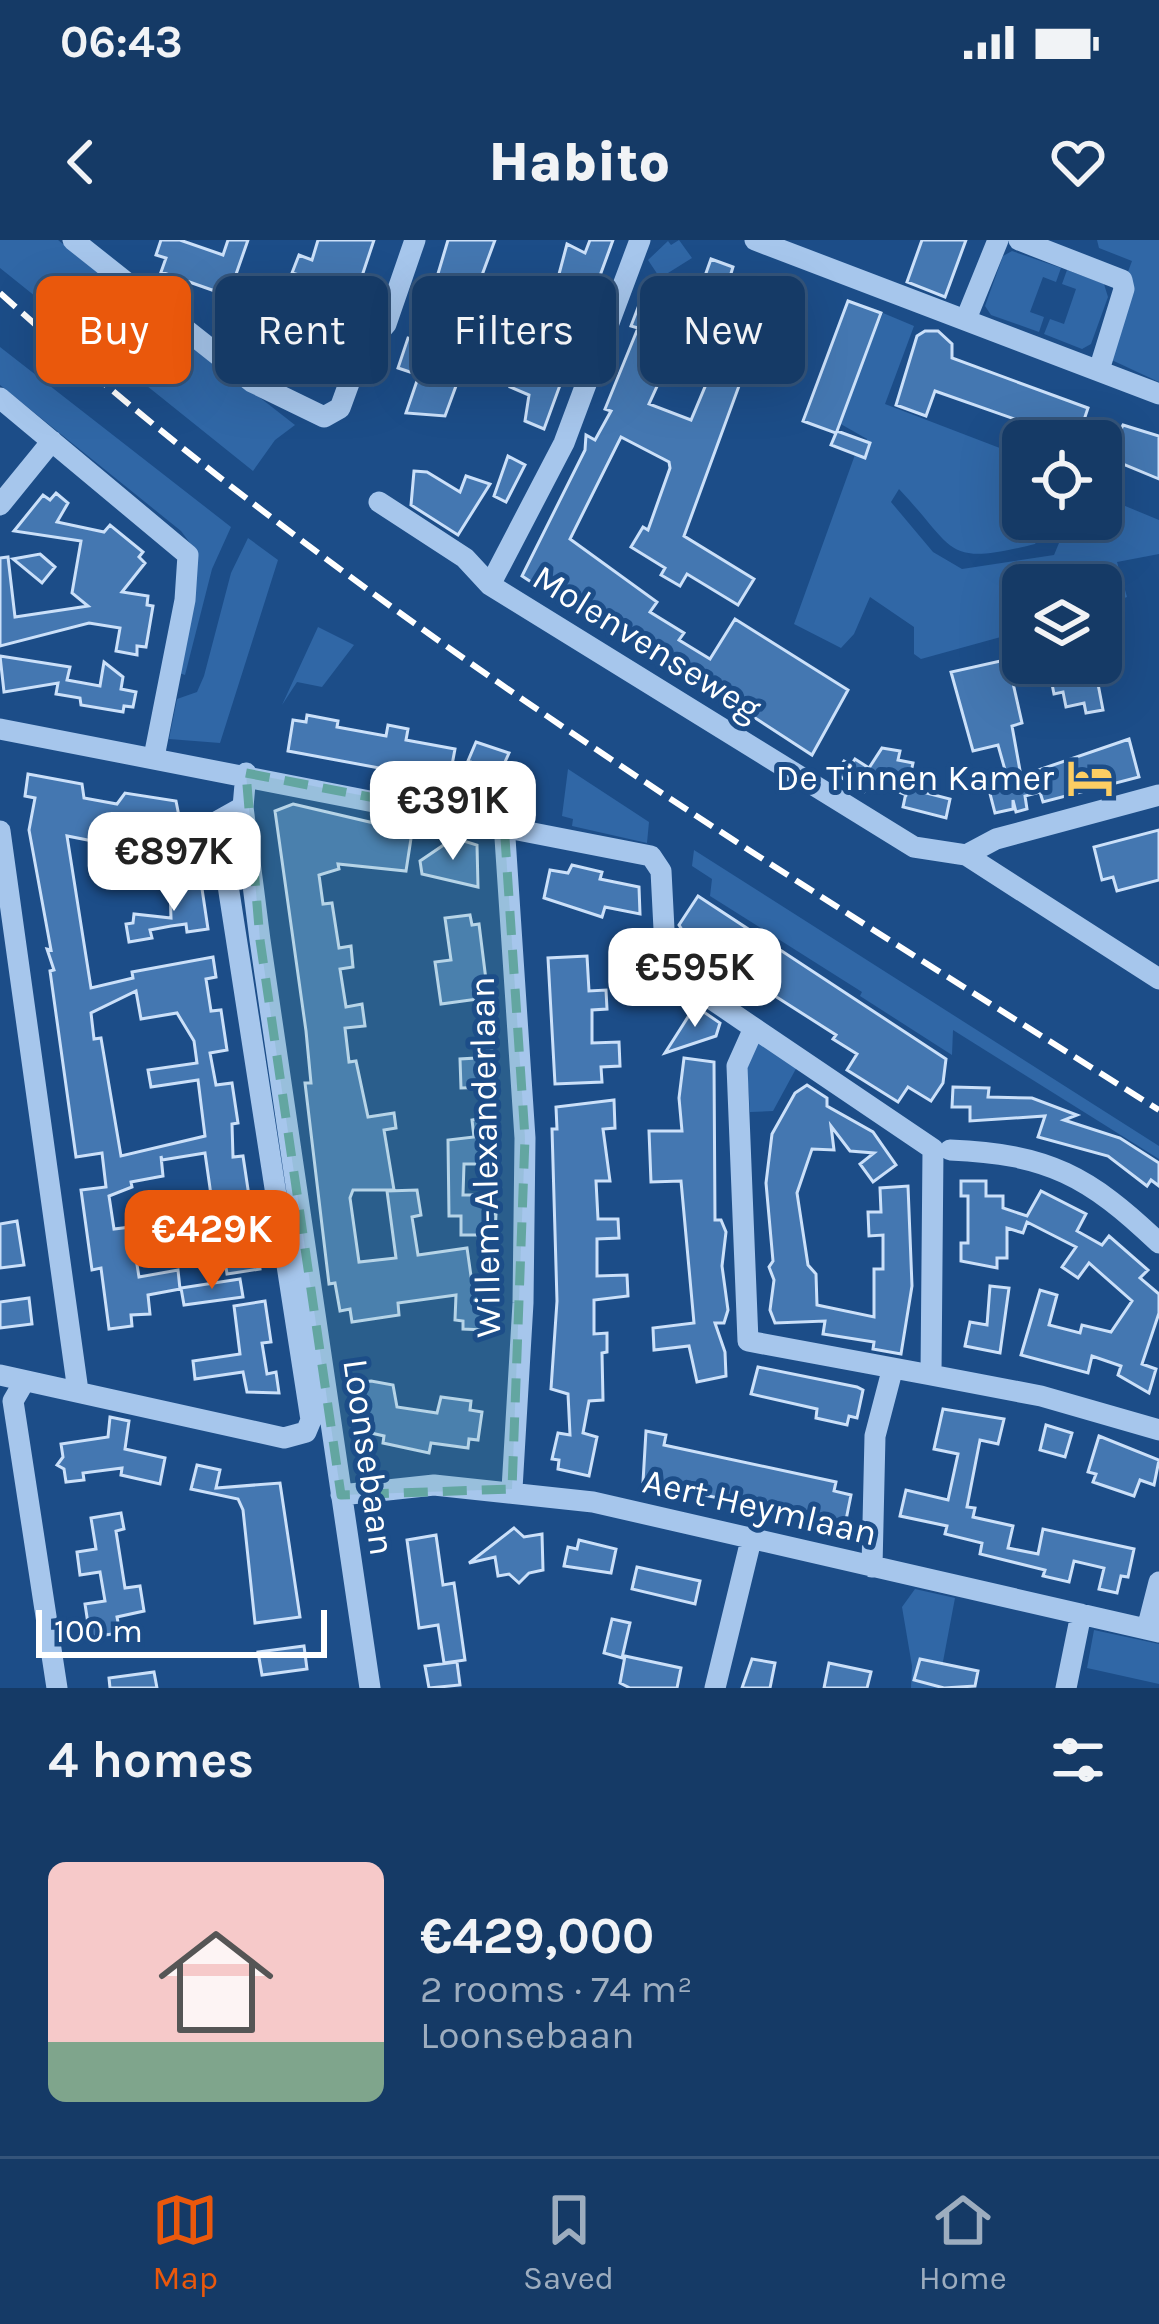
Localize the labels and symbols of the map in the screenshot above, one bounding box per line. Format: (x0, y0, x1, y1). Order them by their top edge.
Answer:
street label: Molenvenseweg (525, 556, 769, 730)
hotel icon: De Tinnen Kamer (1065, 753, 1115, 803)
place label: De Tinnen Kamer (775, 757, 1055, 799)
pin: €391K (369, 761, 537, 863)
pin: €897K (90, 812, 258, 914)
pin: €595K (611, 928, 779, 1030)
street label: Willem-Alexanderlaan (461, 976, 509, 1338)
pin: €429K (128, 1190, 296, 1292)
street label: Loonsebaan (334, 1356, 404, 1558)
street label: Aert Heymlaan (639, 1460, 881, 1554)
scale bar (36, 1604, 327, 1657)

